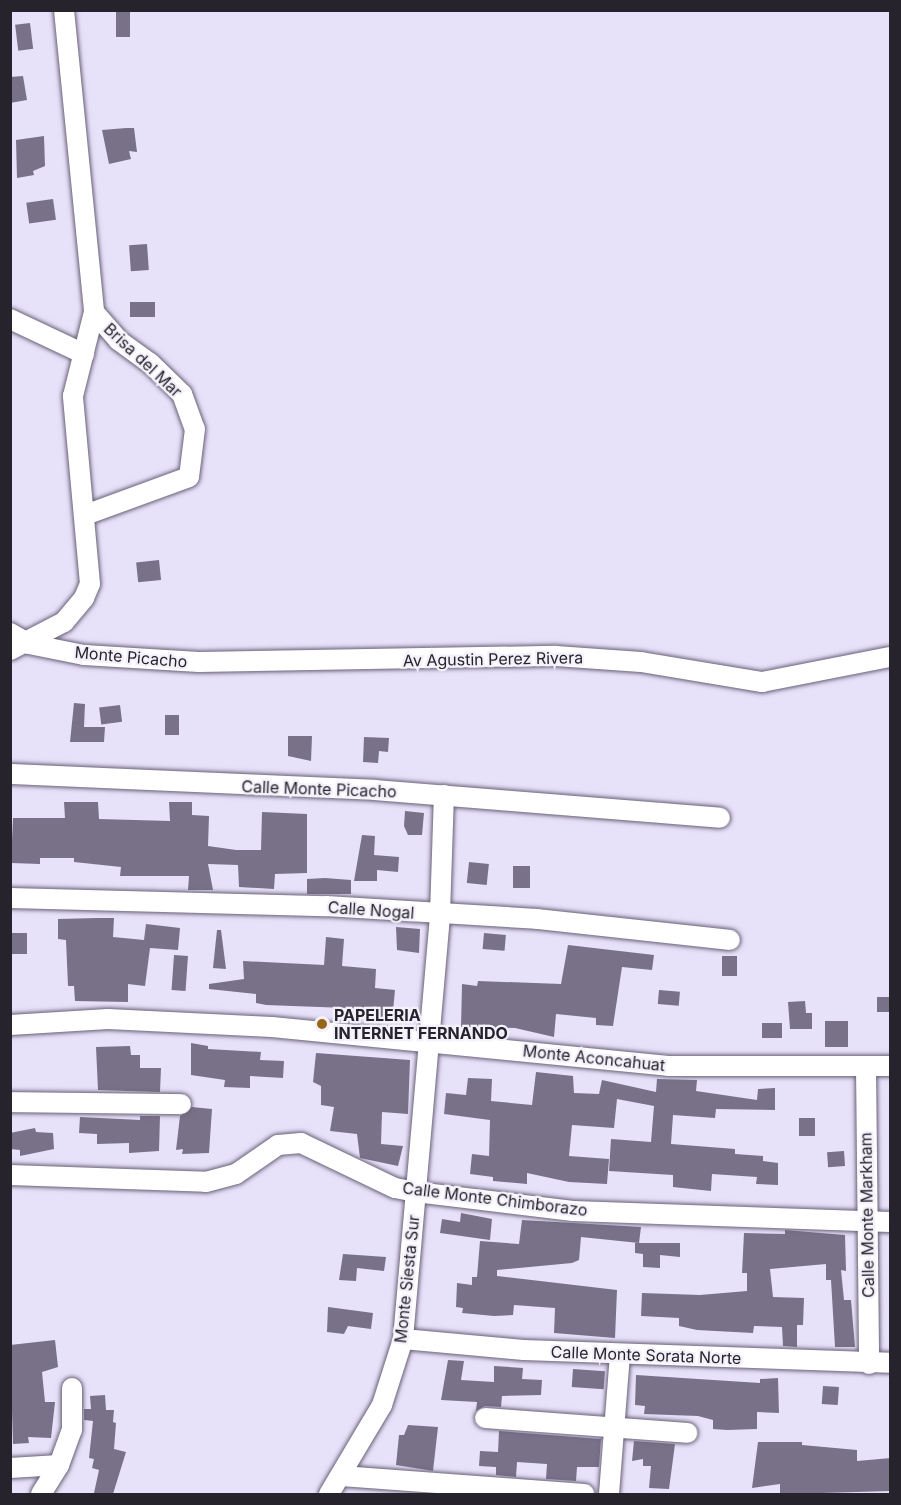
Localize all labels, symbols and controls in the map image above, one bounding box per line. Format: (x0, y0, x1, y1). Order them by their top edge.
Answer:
street label: Brisa del Mar (100, 319, 186, 401)
street label: Monte Picacho (74, 643, 188, 671)
street label: Av Agustin Perez Rivera (403, 648, 583, 670)
street label: Calle Monte Picacho (241, 777, 397, 801)
street label: Calle Nogal (327, 897, 415, 923)
place label: PAPELERIA INTERNET FERNANDO (334, 1005, 508, 1043)
marker: PAPELERIA INTERNET FERNANDO (315, 1017, 329, 1031)
street label: Monte Aconcahuat (522, 1041, 666, 1075)
street label: Calle Monte Markham (856, 1132, 878, 1298)
street label: Calle Monte Chimborazo (401, 1178, 589, 1220)
street label: Monte Siesta Sur (391, 1214, 423, 1344)
street label: Calle Monte Sorata Norte (550, 1342, 742, 1368)

